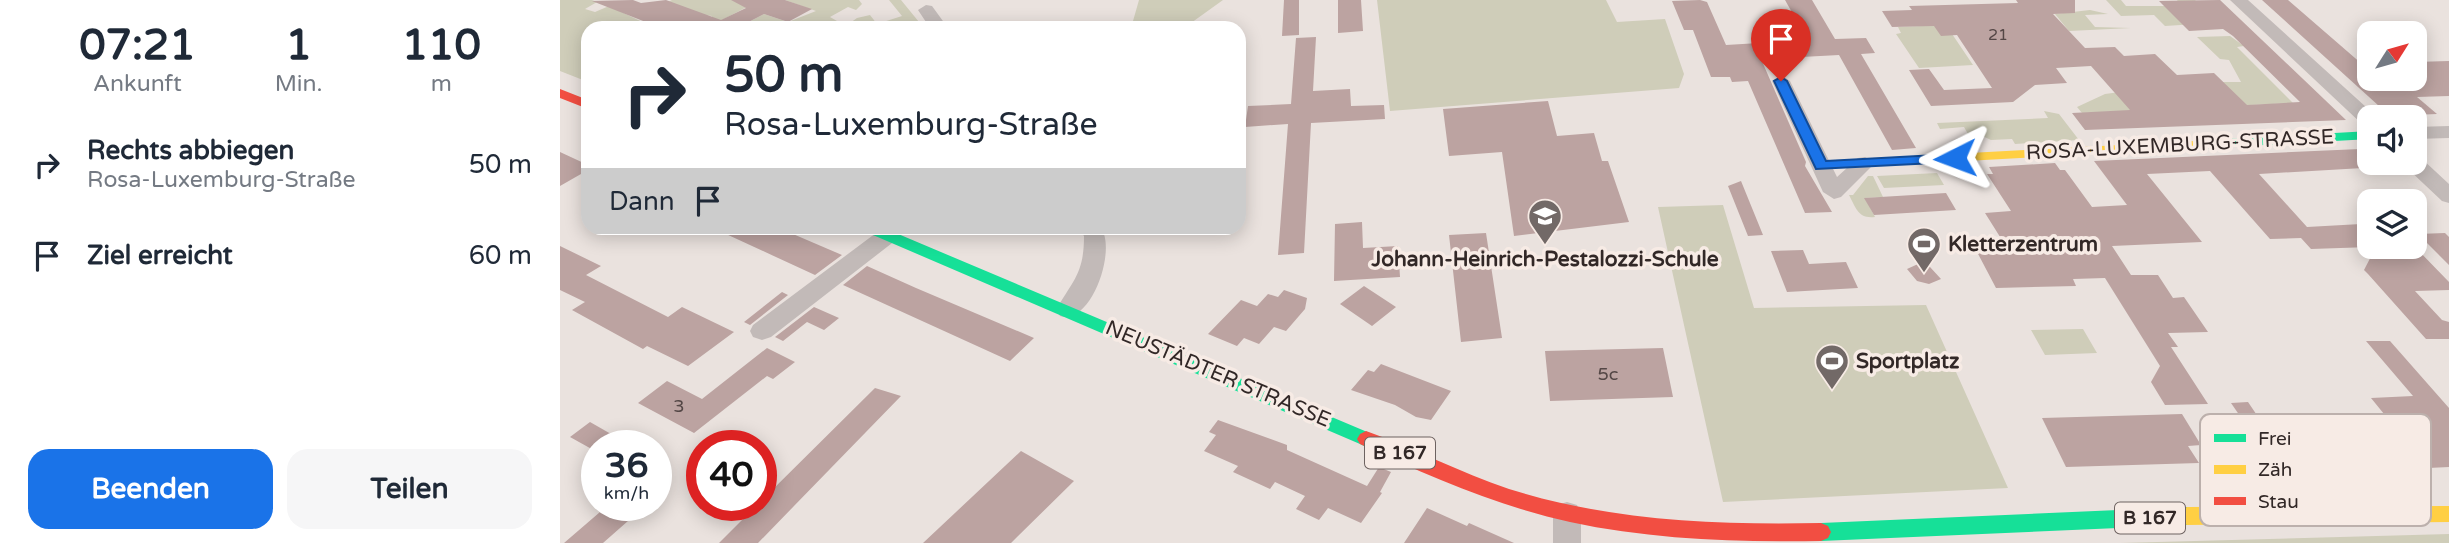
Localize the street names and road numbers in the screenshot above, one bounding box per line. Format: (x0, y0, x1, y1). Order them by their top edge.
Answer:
street label: ROSA-LUXEMBURG-STRASSE (2025, 124, 2335, 166)
street label: NEUSTÄDTER STRASSE (1102, 315, 1334, 433)
road number: B 167 (1365, 437, 1435, 468)
road number: B 167 (2115, 503, 2185, 534)

